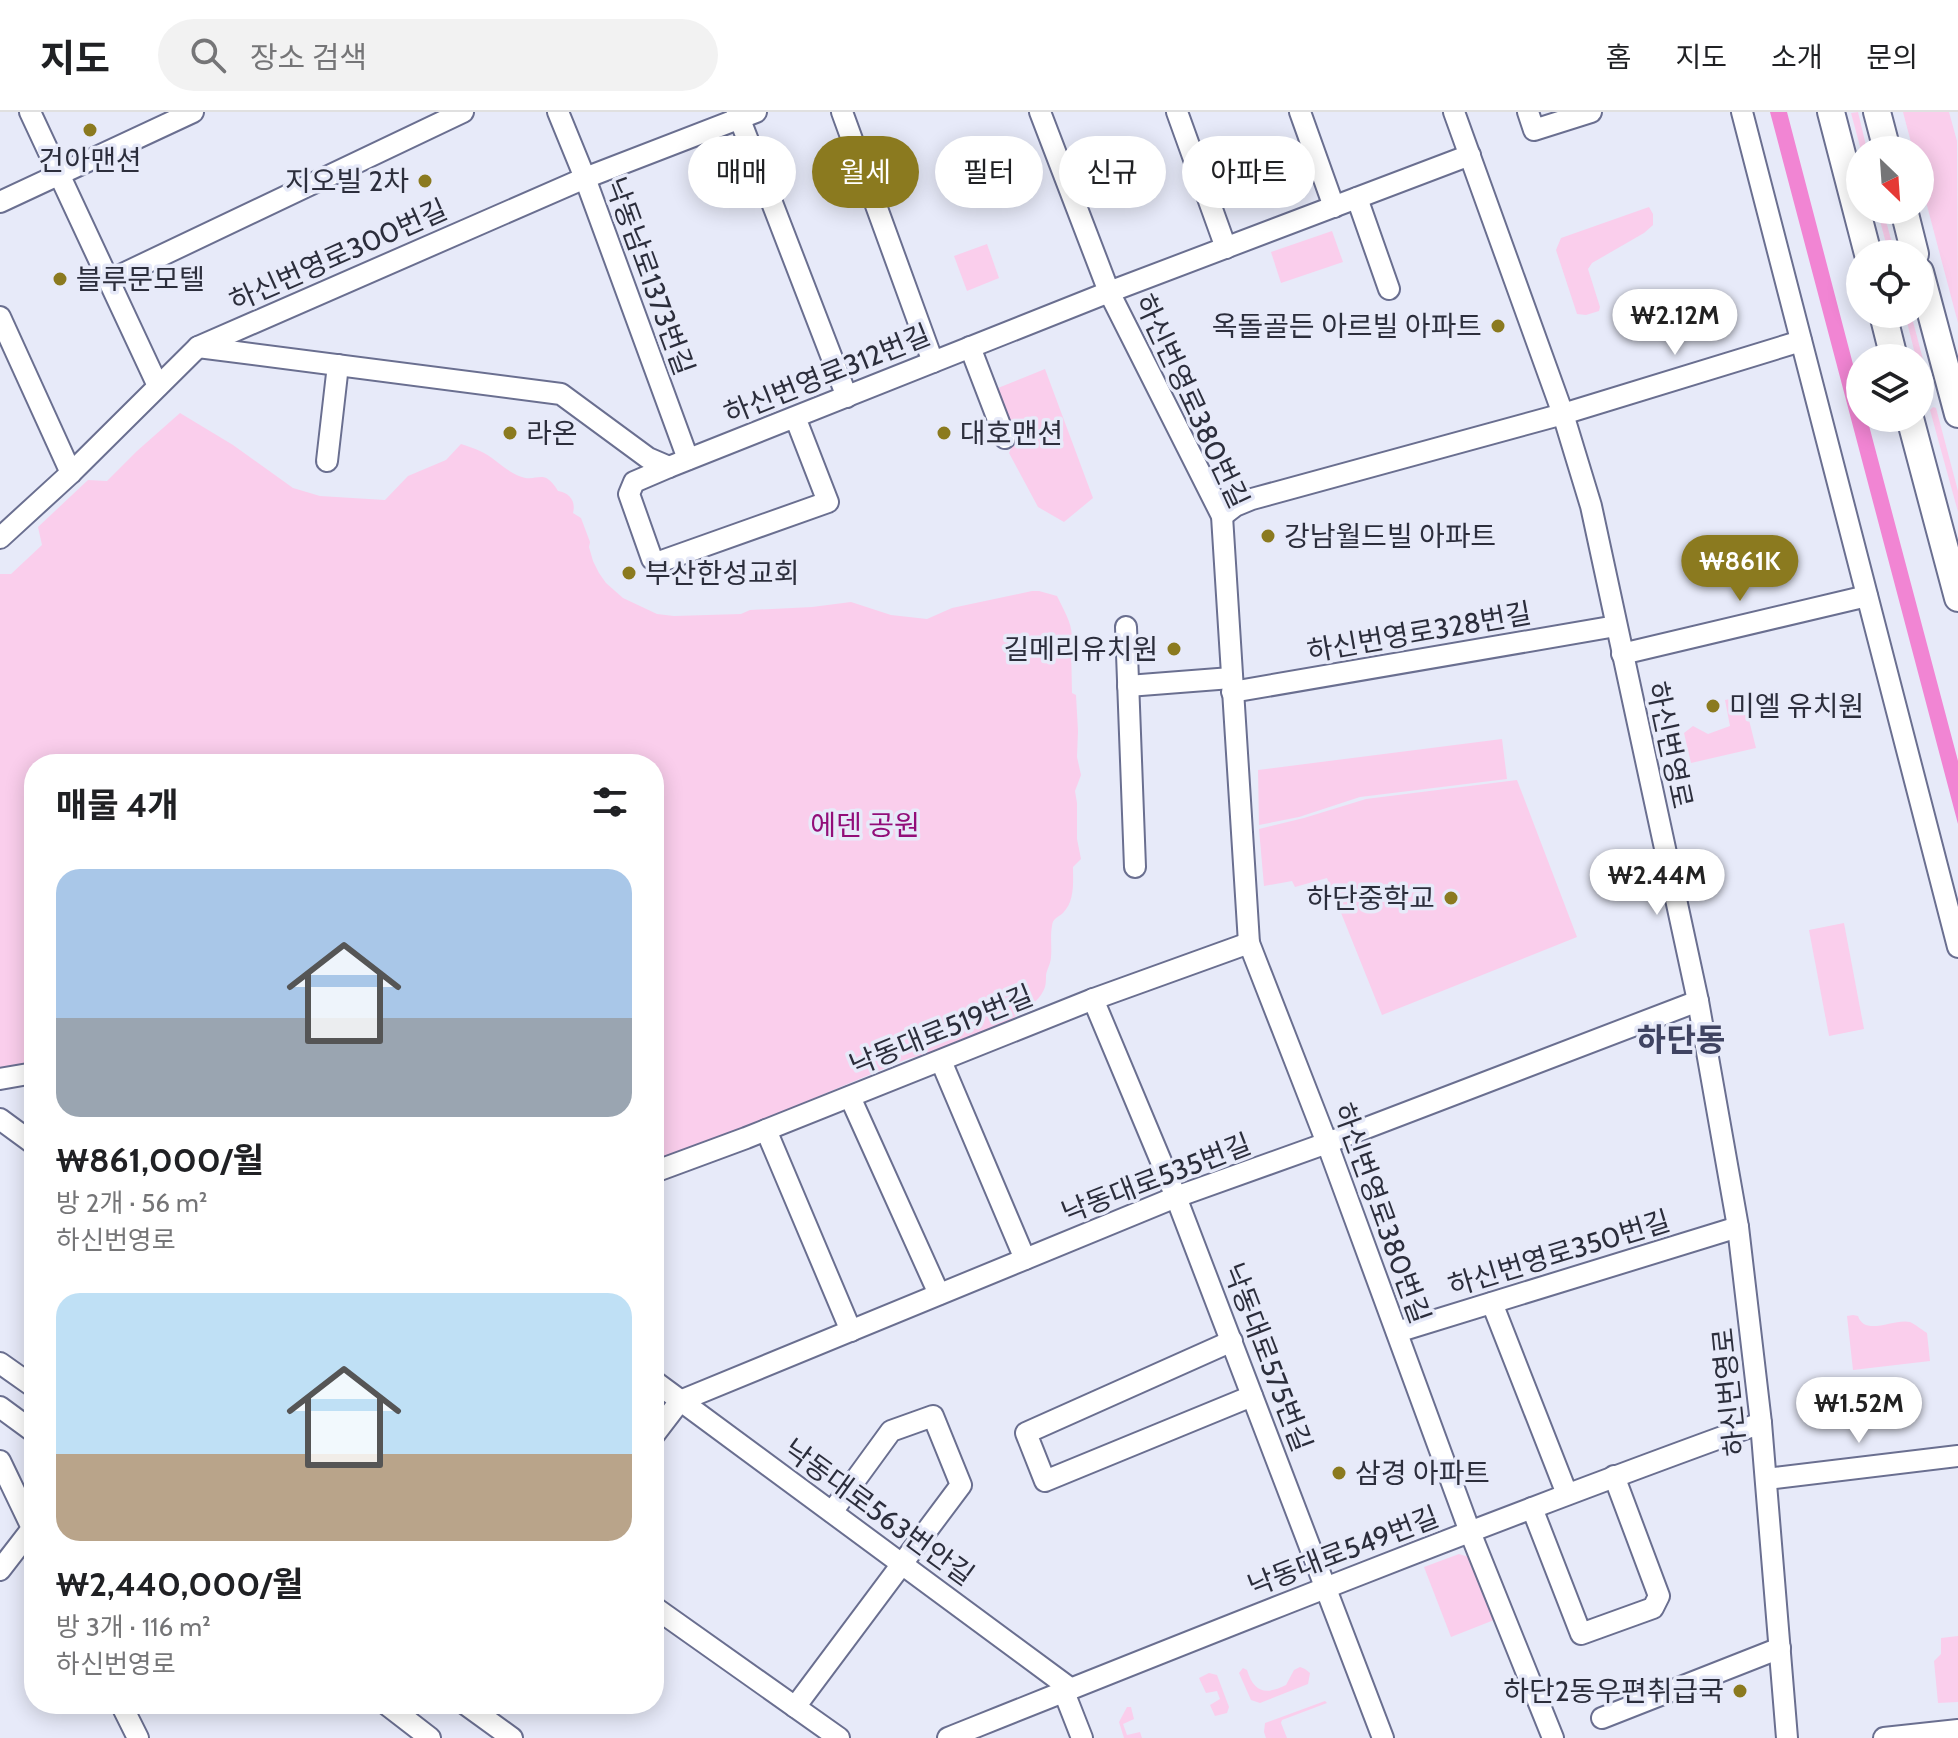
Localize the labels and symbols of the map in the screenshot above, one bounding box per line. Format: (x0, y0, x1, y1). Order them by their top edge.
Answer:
marker: 건아맨션 (81, 121, 99, 139)
north arrow (1846, 136, 1934, 224)
place label: 건아맨션 (38, 143, 142, 177)
place label: 지오빌 2차 (285, 164, 409, 198)
marker: 지오빌 2차 (416, 172, 434, 190)
street label: 낙동남로1373번길 (598, 172, 702, 380)
street label: 하신번영로300번길 (224, 192, 452, 318)
place label: 블루문모텔 (76, 262, 205, 296)
marker: 블루문모텔 (51, 270, 69, 288)
street label: 하신번영로380번길 (1128, 289, 1256, 513)
pin: ₩2.12M (1610, 289, 1740, 357)
place label: 옥돌골든 아르빌 아파트 (1212, 309, 1482, 343)
street label: 하신번영로312번길 (719, 317, 935, 431)
marker: 옥돌골든 아르빌 아파트 (1489, 317, 1507, 335)
place label: 라온 (526, 416, 578, 450)
place label: 대호맨션 (960, 416, 1063, 450)
marker: 라온 (501, 424, 519, 442)
marker: 대호맨션 (935, 424, 953, 442)
place label: 강남월드빌 아파트 (1284, 519, 1496, 553)
marker: 강남월드빌 아파트 (1259, 527, 1277, 545)
pin: ₩861K (1684, 535, 1796, 603)
place label: 부산한성교회 (645, 556, 800, 590)
marker: 부산한성교회 (620, 564, 638, 582)
street label: 하신번영로328번길 (1304, 596, 1534, 668)
place label: 길메리유치원 (1003, 632, 1158, 666)
marker: 길메리유치원 (1165, 640, 1183, 658)
street label: 하신번영로 (1640, 678, 1700, 812)
place label: 미엘 유치원 (1729, 689, 1864, 723)
marker: 미엘 유치원 (1704, 697, 1722, 715)
park label: 에덴 공원 (810, 808, 920, 842)
pin: ₩2.44M (1592, 849, 1722, 917)
place label: 하단중학교 (1306, 881, 1435, 915)
marker: 하단중학교 (1442, 889, 1460, 907)
street label: 낙동대로519번길 (844, 978, 1038, 1082)
district label: 하단동 (1637, 1020, 1725, 1059)
street label: 하신번영로380번길 (1326, 1098, 1438, 1328)
street label: 낙동대로535번길 (1057, 1126, 1255, 1230)
street label: 하신번영로350번길 (1444, 1203, 1674, 1303)
street label: 낙동대로575번길 (1216, 1258, 1320, 1456)
street label: 하신번영로 (1705, 1326, 1753, 1458)
pin: ₩1.52M (1794, 1377, 1924, 1445)
street label: 낙동대로563번안길 (777, 1432, 981, 1592)
place label: 삼경 아파트 (1355, 1456, 1490, 1490)
marker: 삼경 아파트 (1330, 1464, 1348, 1482)
street label: 낙동대로549번길 (1243, 1499, 1443, 1603)
place label: 하단2동우편취급국 (1503, 1674, 1724, 1708)
marker: 하단2동우편취급국 (1731, 1682, 1749, 1700)

